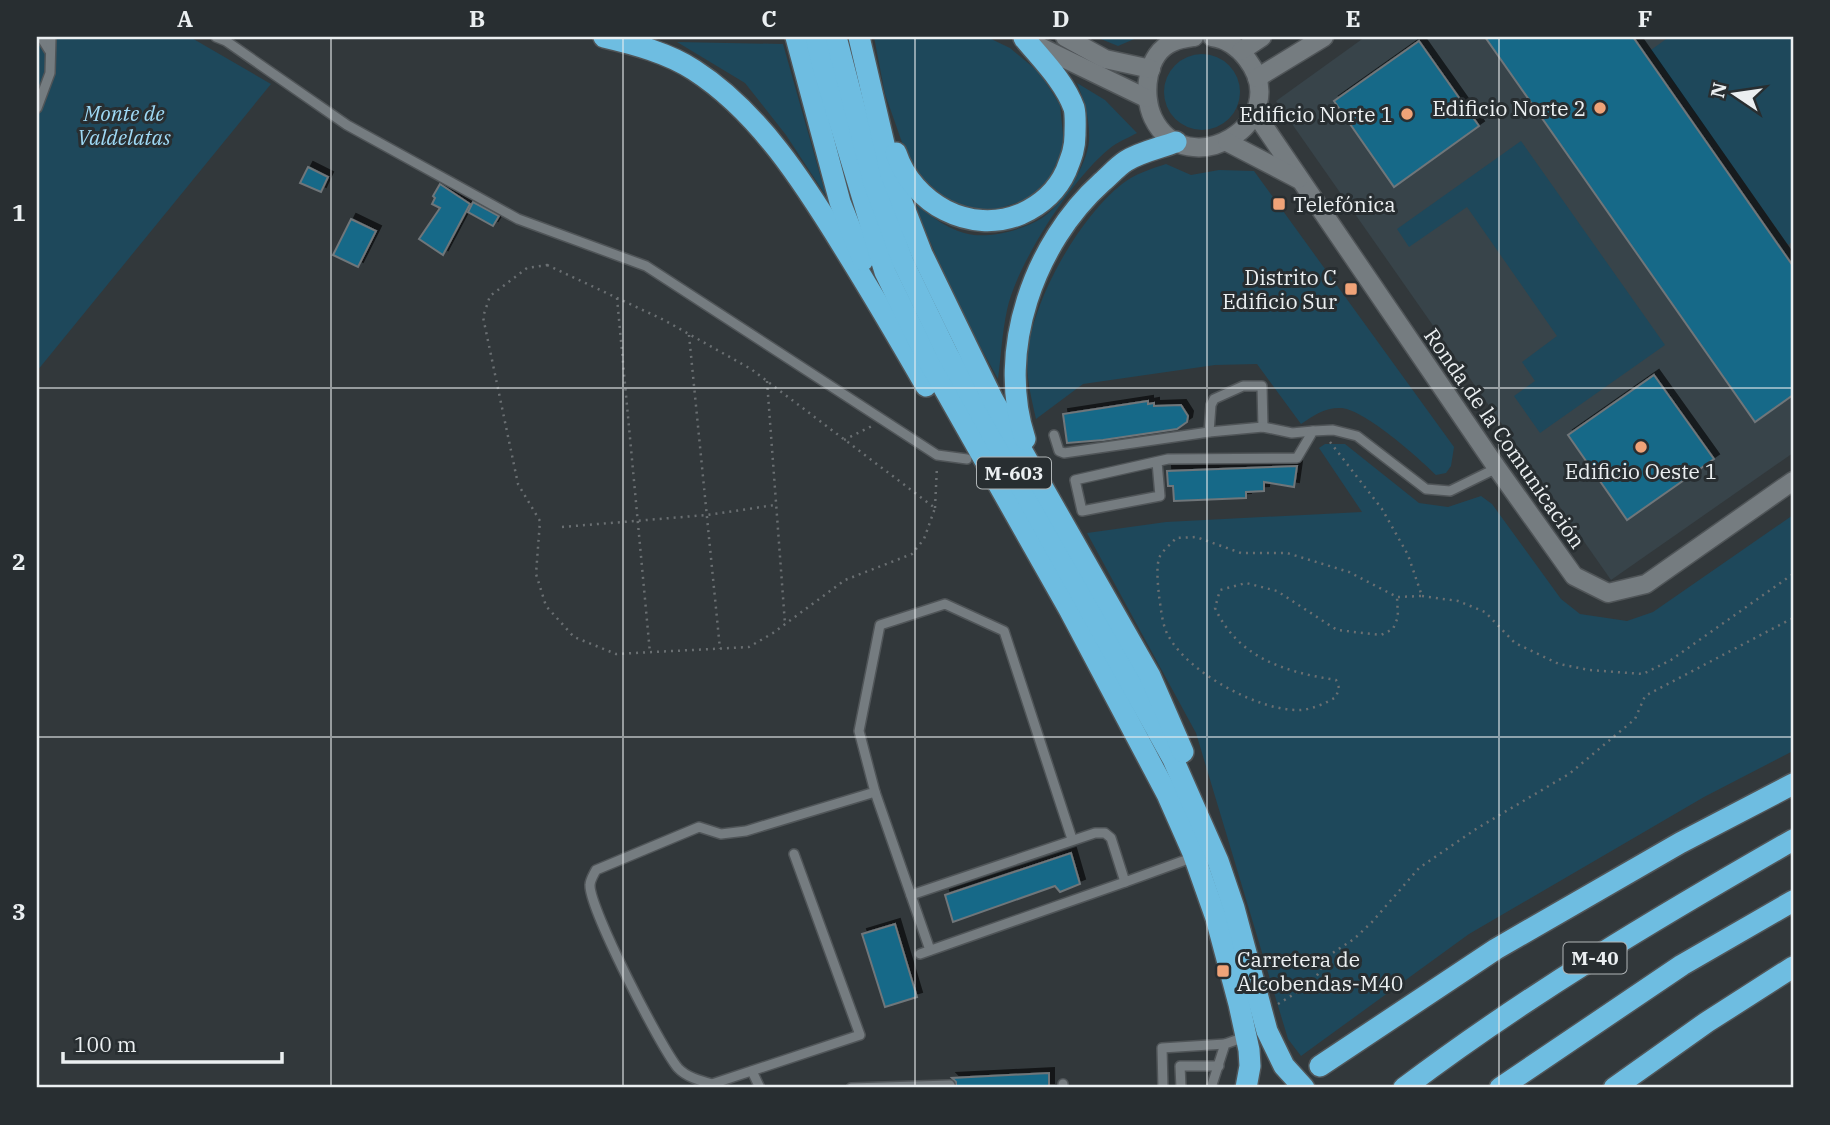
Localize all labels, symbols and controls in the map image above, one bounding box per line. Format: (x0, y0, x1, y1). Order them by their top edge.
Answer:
text: A (177, 3, 193, 33)
text: B (469, 3, 485, 33)
text: C (761, 3, 777, 33)
text: D (1052, 3, 1070, 33)
text: E (1345, 3, 1361, 33)
text: F (1638, 3, 1652, 33)
north arrow (1700, 60, 1770, 130)
text: N (1705, 80, 1732, 100)
place label: Edificio Norte 2 (1432, 94, 1586, 122)
park label: Monte de Valdelatas (77, 99, 171, 151)
place label: Edificio Norte 1 (1239, 100, 1393, 128)
marker: Edificio Norte 2 (1592, 100, 1608, 116)
marker: Edificio Norte 1 (1399, 106, 1415, 122)
place label: Telefónica (1293, 190, 1396, 218)
marker: Telefónica (1271, 196, 1287, 212)
text: 1 (12, 197, 26, 227)
place label: Distrito C Edificio Sur (1222, 263, 1338, 315)
marker: Distrito C Edificio Sur (1343, 281, 1359, 297)
street label: Ronda de la Comunicación (1418, 322, 1592, 554)
marker: Edificio Oeste 1 (1633, 439, 1649, 455)
place label: Edificio Oeste 1 (1565, 457, 1717, 485)
road number: M-603 (977, 458, 1051, 488)
text: 2 (12, 546, 26, 576)
text: 3 (12, 896, 26, 926)
road number: M-40 (1564, 942, 1626, 974)
place label: Carretera de Alcobendas-M40 (1237, 945, 1403, 997)
marker: Carretera de Alcobendas-M40 (1215, 963, 1231, 979)
scale bar (63, 1020, 282, 1064)
text: 100 m (74, 1030, 137, 1058)

